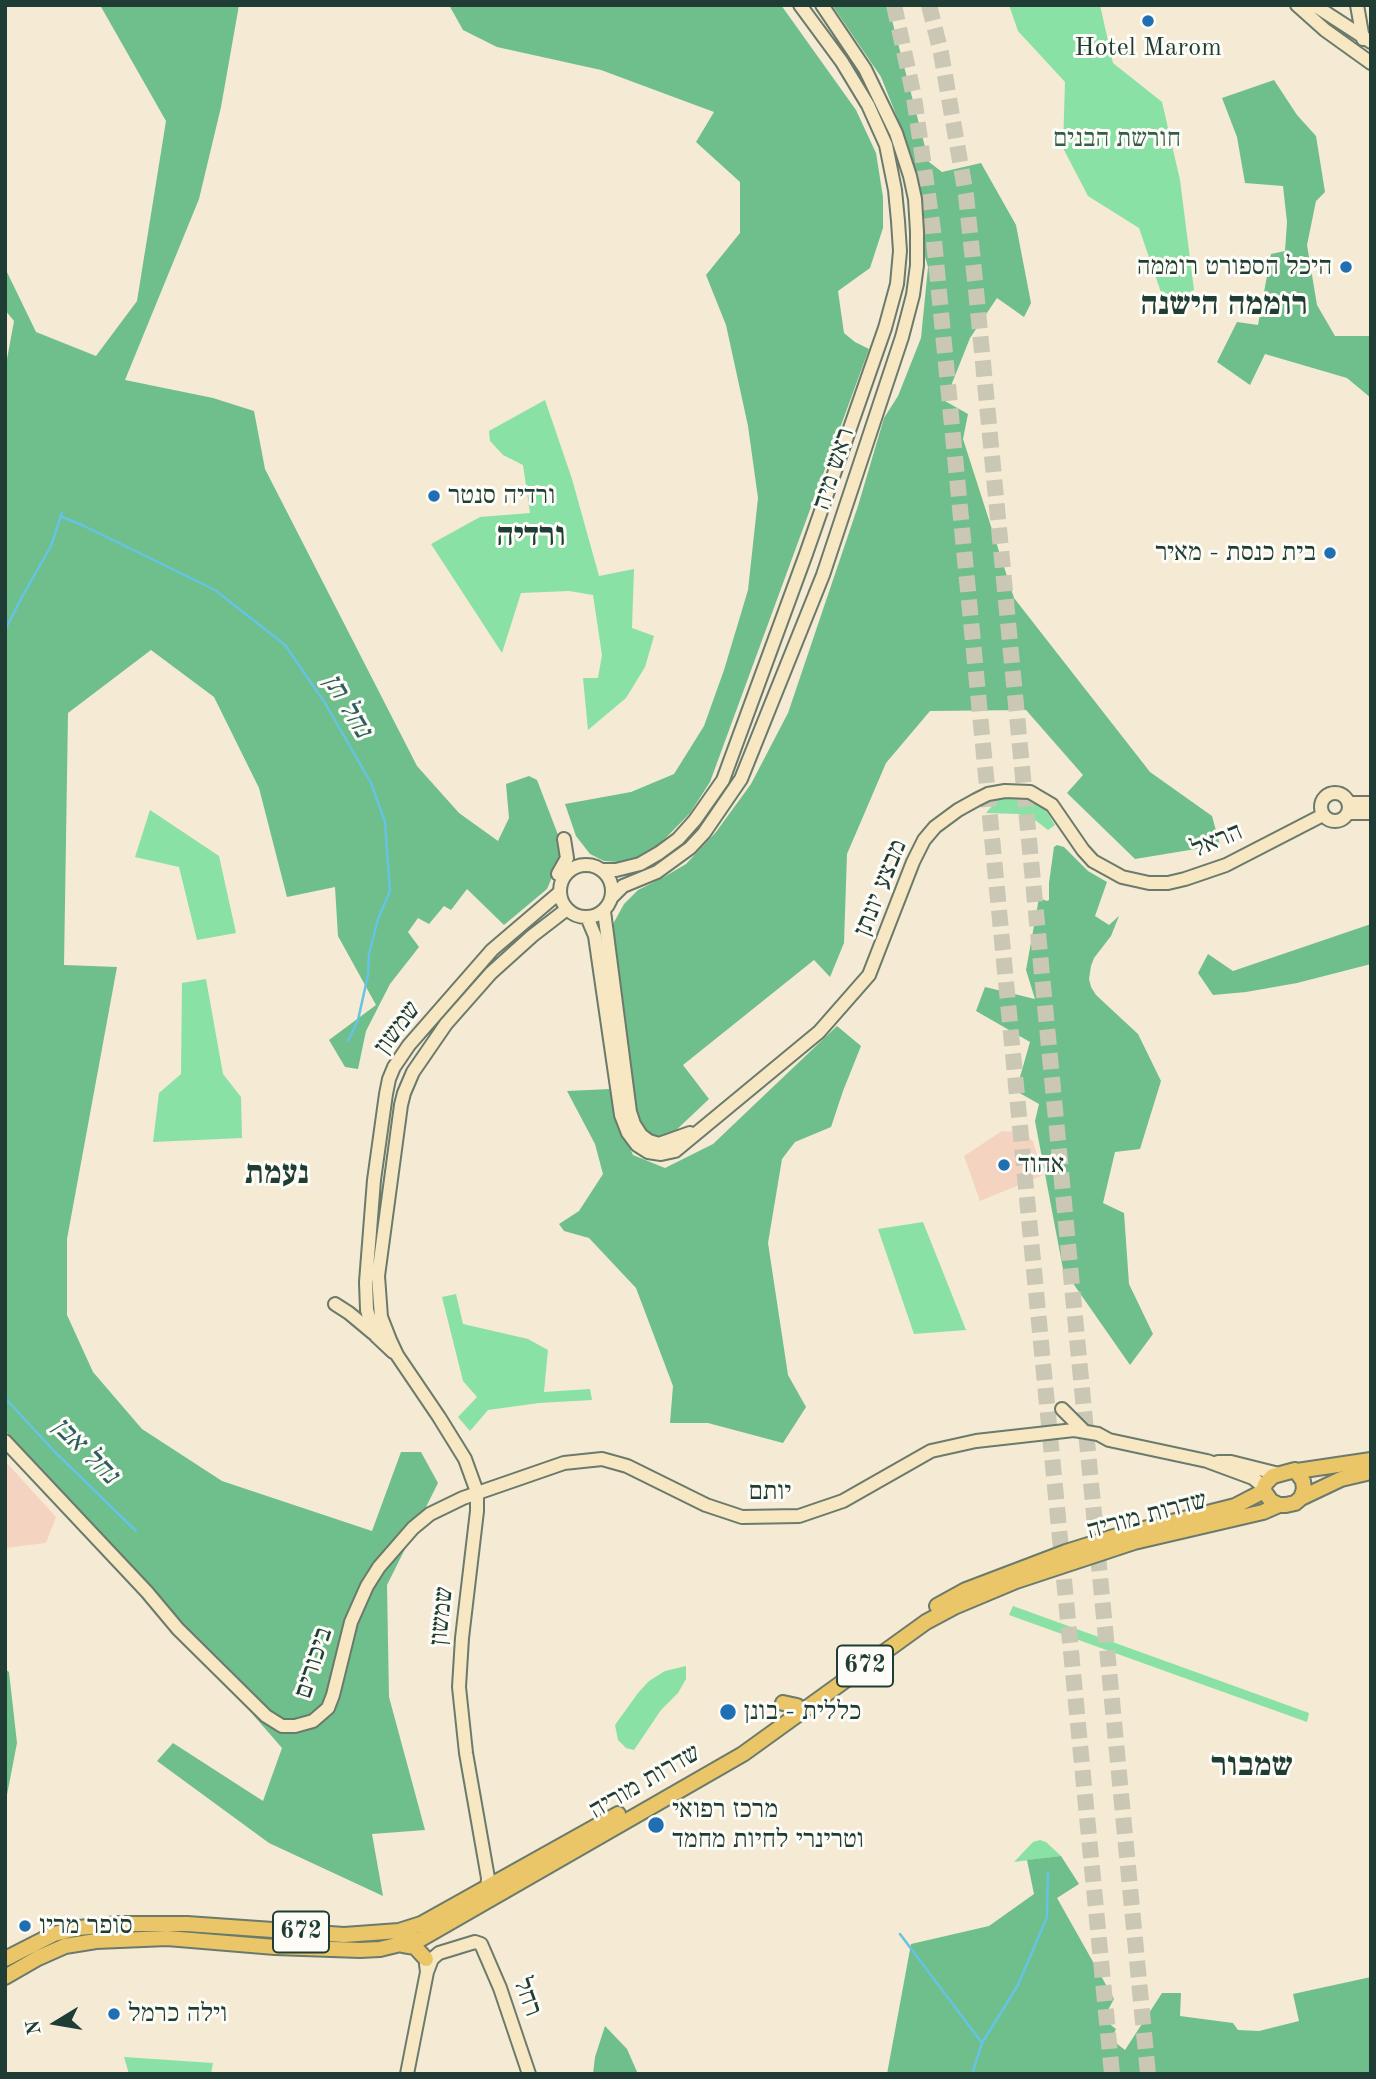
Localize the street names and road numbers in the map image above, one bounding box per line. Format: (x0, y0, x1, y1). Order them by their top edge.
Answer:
street label: ראש מיה (806, 424, 862, 514)
street label: הראל (1187, 816, 1247, 866)
street label: מבצע יונתן (848, 835, 914, 941)
street label: שמשון (368, 995, 428, 1061)
street label: יותם (749, 1476, 791, 1508)
street label: שדרות מוריה (1083, 1485, 1211, 1547)
street label: שמשון (423, 1585, 461, 1647)
street label: ביכורים (288, 1624, 340, 1702)
road number: 672 (837, 1646, 893, 1686)
street label: שדרות מוריה (584, 1738, 706, 1826)
road number: 672 (273, 1912, 329, 1952)
street label: רחל (506, 1973, 548, 2021)

